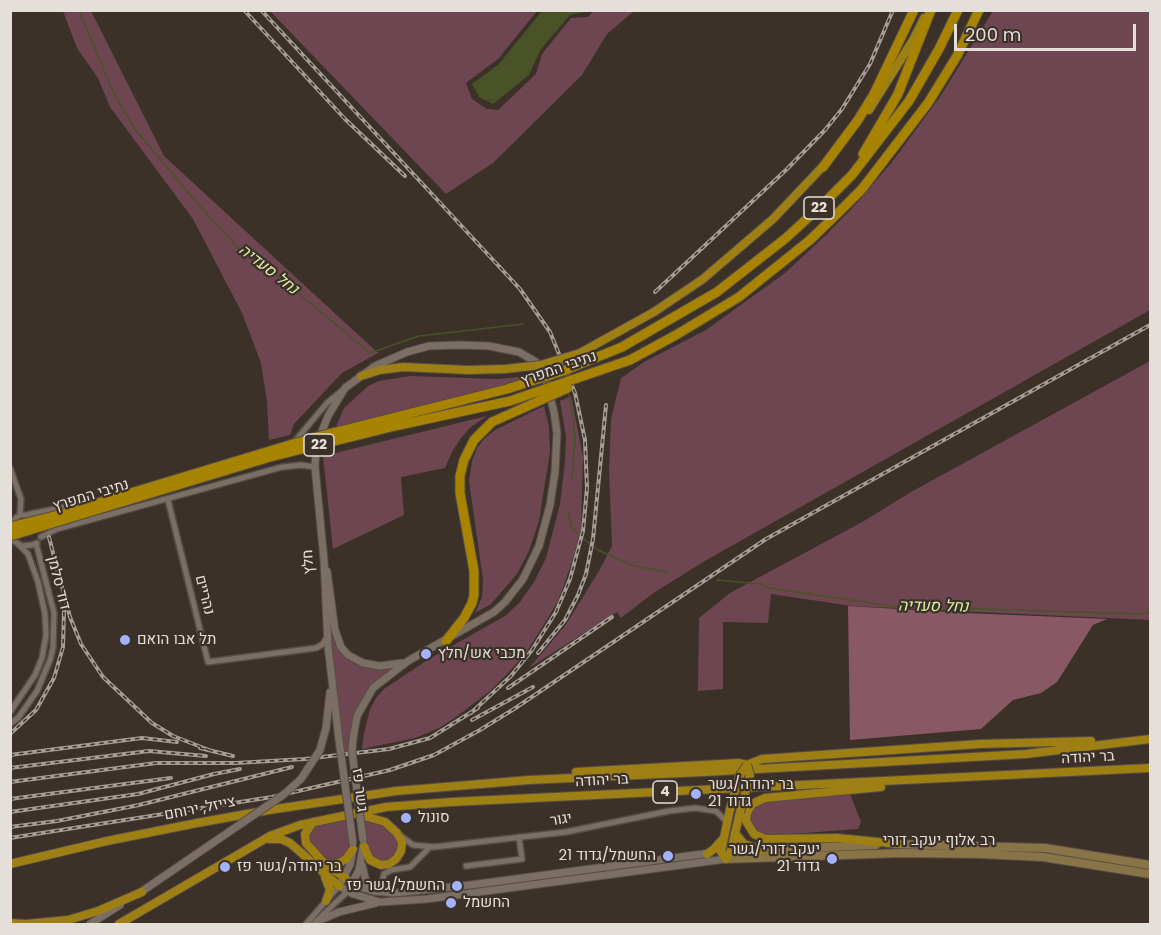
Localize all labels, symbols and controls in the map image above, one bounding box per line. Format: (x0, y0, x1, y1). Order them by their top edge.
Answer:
scale bar (957, 12, 1138, 50)
text: 200 m (965, 22, 1021, 47)
road number: 22 (804, 197, 834, 219)
water label: נחל סעדיה (234, 241, 302, 299)
street label: נתיבי המפרץ (519, 348, 599, 390)
road number: 22 (304, 434, 334, 456)
street label: נתיבי המפרץ (51, 476, 131, 516)
street label: חלץ (299, 549, 319, 575)
street label: דוד סלמן (43, 554, 73, 612)
street label: נהריים (190, 573, 218, 617)
water label: נחל סעדיה (898, 597, 968, 617)
place label: תל אבו הואם (137, 631, 216, 649)
marker: תל אבו הואם (118, 633, 132, 647)
place label: מכבי אש/חלץ (438, 645, 526, 663)
marker: מכבי אש/חלץ (419, 647, 433, 661)
street label: בר יהודה (1061, 748, 1115, 768)
street label: גשר פז (347, 767, 371, 813)
street label: בר יהודה (575, 771, 629, 791)
place label: בר יהודה/גשר גדוד 21 (708, 776, 794, 811)
road number: 4 (653, 781, 677, 803)
marker: בר יהודה/גשר גדוד 21 (689, 787, 703, 801)
street label: צייזל, ירוחם (163, 793, 237, 825)
place label: סונול (418, 809, 450, 827)
street label: יגור (549, 809, 573, 831)
marker: סונול (399, 811, 413, 825)
street label: רב אלוף יעקב דורי (883, 832, 995, 850)
place label: יעקב דורי/גשר גדוד 21 (729, 841, 820, 876)
place label: החשמל/גדוד 21 (559, 847, 656, 865)
marker: החשמל/גדוד 21 (661, 849, 675, 863)
marker: יעקב דורי/גשר גדוד 21 (825, 852, 839, 866)
place label: בר יהודה/גשר פז (237, 858, 342, 876)
marker: בר יהודה/גשר פז (218, 860, 232, 874)
place label: החשמל/גשר פז (347, 877, 445, 895)
marker: החשמל/גשר פז (450, 879, 464, 893)
place label: החשמל (463, 894, 510, 912)
marker: החשמל (444, 896, 458, 910)

